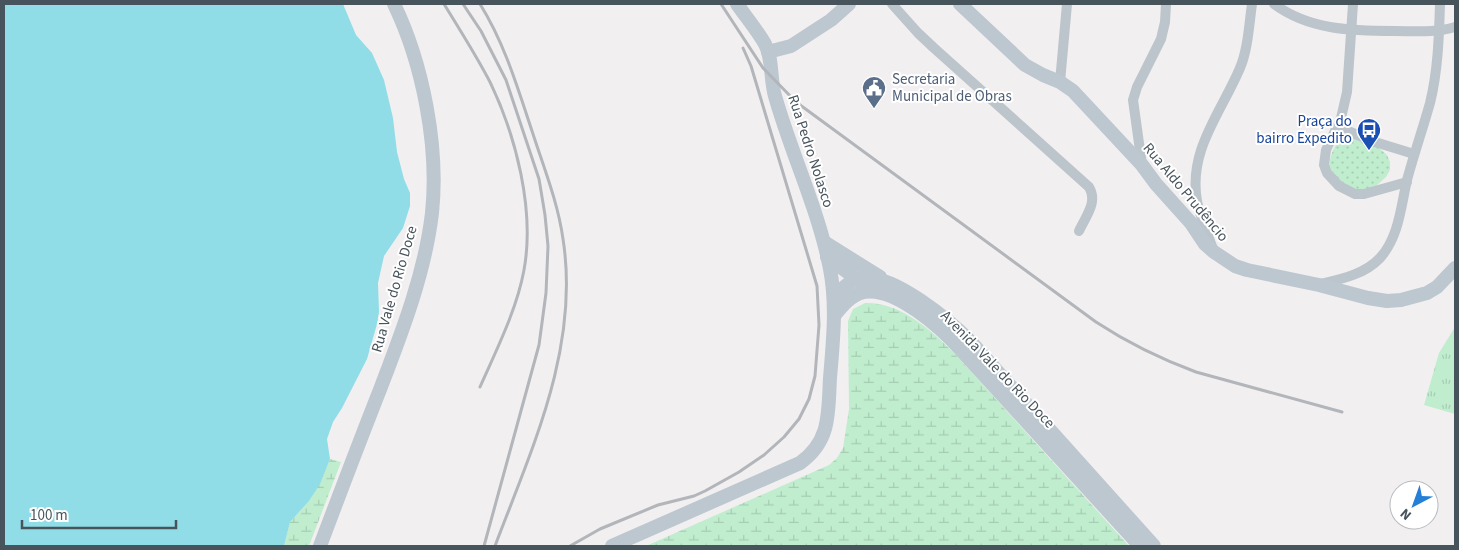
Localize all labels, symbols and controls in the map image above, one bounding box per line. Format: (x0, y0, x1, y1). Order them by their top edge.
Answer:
place label: Secretaria Municipal de Obras (892, 69, 1012, 107)
public building icon: Secretaria Municipal de Obras (861, 75, 887, 109)
street label: Rua Pedro Nolasco (782, 92, 839, 210)
place label: Praça do bairro Expedito (1256, 111, 1352, 149)
bus stop icon: Praça do bairro Expedito (1356, 117, 1382, 151)
street label: Rua Aldo Prudêncio (1138, 138, 1233, 246)
street label: Rua Vale do Rio Doce (366, 223, 423, 355)
street label: Avenida Vale do Rio Doce (936, 306, 1060, 433)
north arrow (1389, 480, 1439, 530)
scale bar (22, 498, 176, 530)
text: N (1396, 503, 1416, 525)
text: 100 m (30, 505, 68, 526)

